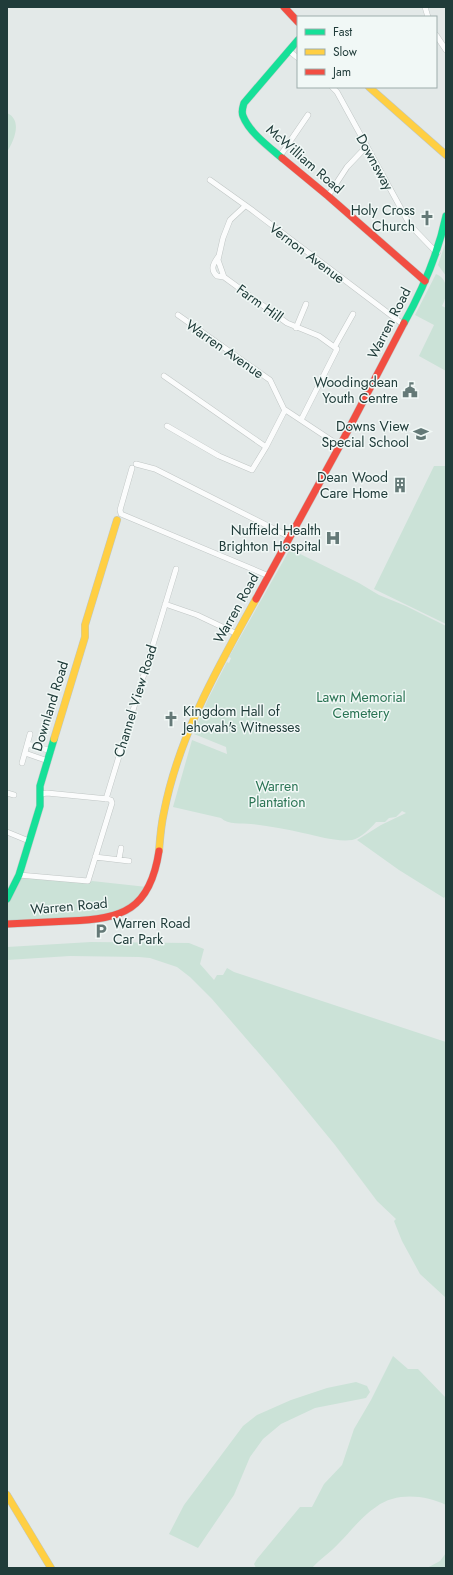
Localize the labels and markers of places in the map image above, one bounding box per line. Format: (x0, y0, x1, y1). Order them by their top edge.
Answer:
place label: Holy Cross Church (351, 200, 415, 236)
church icon: Holy Cross Church (418, 209, 436, 227)
place label: Woodingdean Youth Centre (314, 372, 398, 408)
public building icon: Woodingdean Youth Centre (401, 381, 419, 399)
place label: Downs View Special School (321, 416, 409, 452)
school or university icon: Downs View Special School (412, 425, 430, 443)
place label: Dean Wood Care Home (317, 467, 388, 503)
building icon: Dean Wood Care Home (391, 476, 409, 494)
place label: Nuffield Health Brighton Hospital (219, 520, 321, 556)
hospital icon: Nuffield Health Brighton Hospital (324, 529, 342, 547)
place label: Kingdom Hall of Jehovah's Witnesses (181, 701, 301, 737)
church icon: Kingdom Hall of Jehovah's Witnesses (162, 710, 180, 728)
place label: Warren Road Car Park (113, 913, 191, 949)
parking icon: Warren Road Car Park (92, 922, 110, 940)

